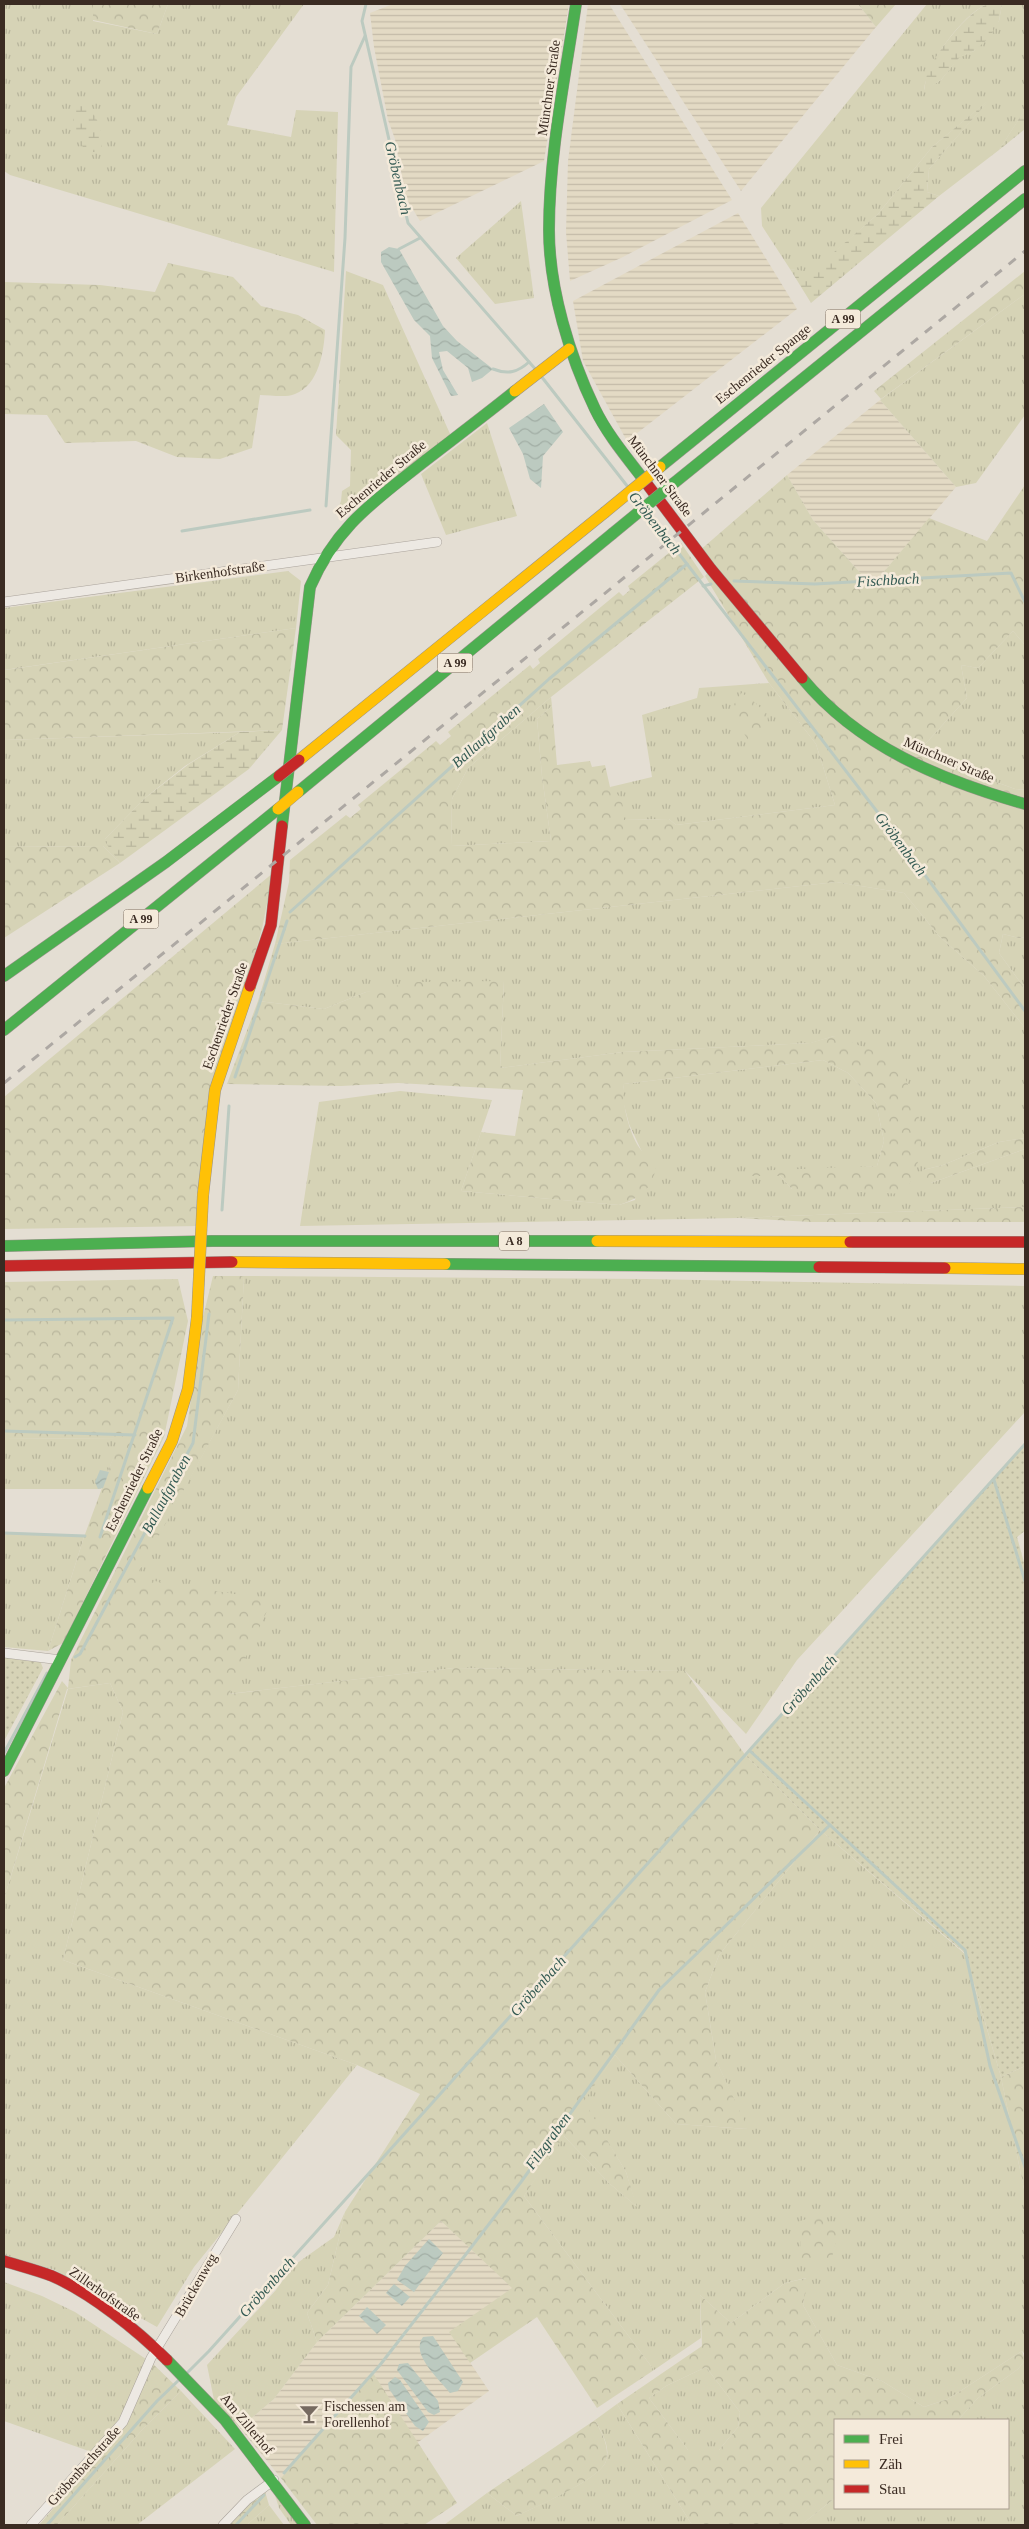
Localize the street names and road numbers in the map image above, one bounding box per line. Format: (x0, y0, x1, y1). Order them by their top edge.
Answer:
street label: Münchner Straße (535, 39, 563, 137)
road number: A 99 (826, 310, 860, 328)
street label: Eschenrieder Spange (713, 321, 813, 407)
street label: Münchner Straße (625, 433, 695, 519)
street label: Eschenrieder Straße (333, 437, 429, 521)
street label: Birkenhofstraße (174, 558, 266, 586)
road number: A 99 (438, 654, 472, 672)
street label: Münchner Straße (902, 734, 996, 786)
road number: A 99 (124, 910, 158, 929)
street label: Eschenrieder Straße (200, 960, 250, 1072)
road number: A 8 (499, 1232, 529, 1250)
street label: Eschenrieder Straße (103, 1426, 165, 1534)
street label: Brückenweg (172, 2251, 220, 2319)
street label: Zillerhofstraße (67, 2264, 143, 2324)
street label: Am Zillerhof (217, 2391, 277, 2458)
street label: Gröbenbachstraße (44, 2423, 124, 2509)

